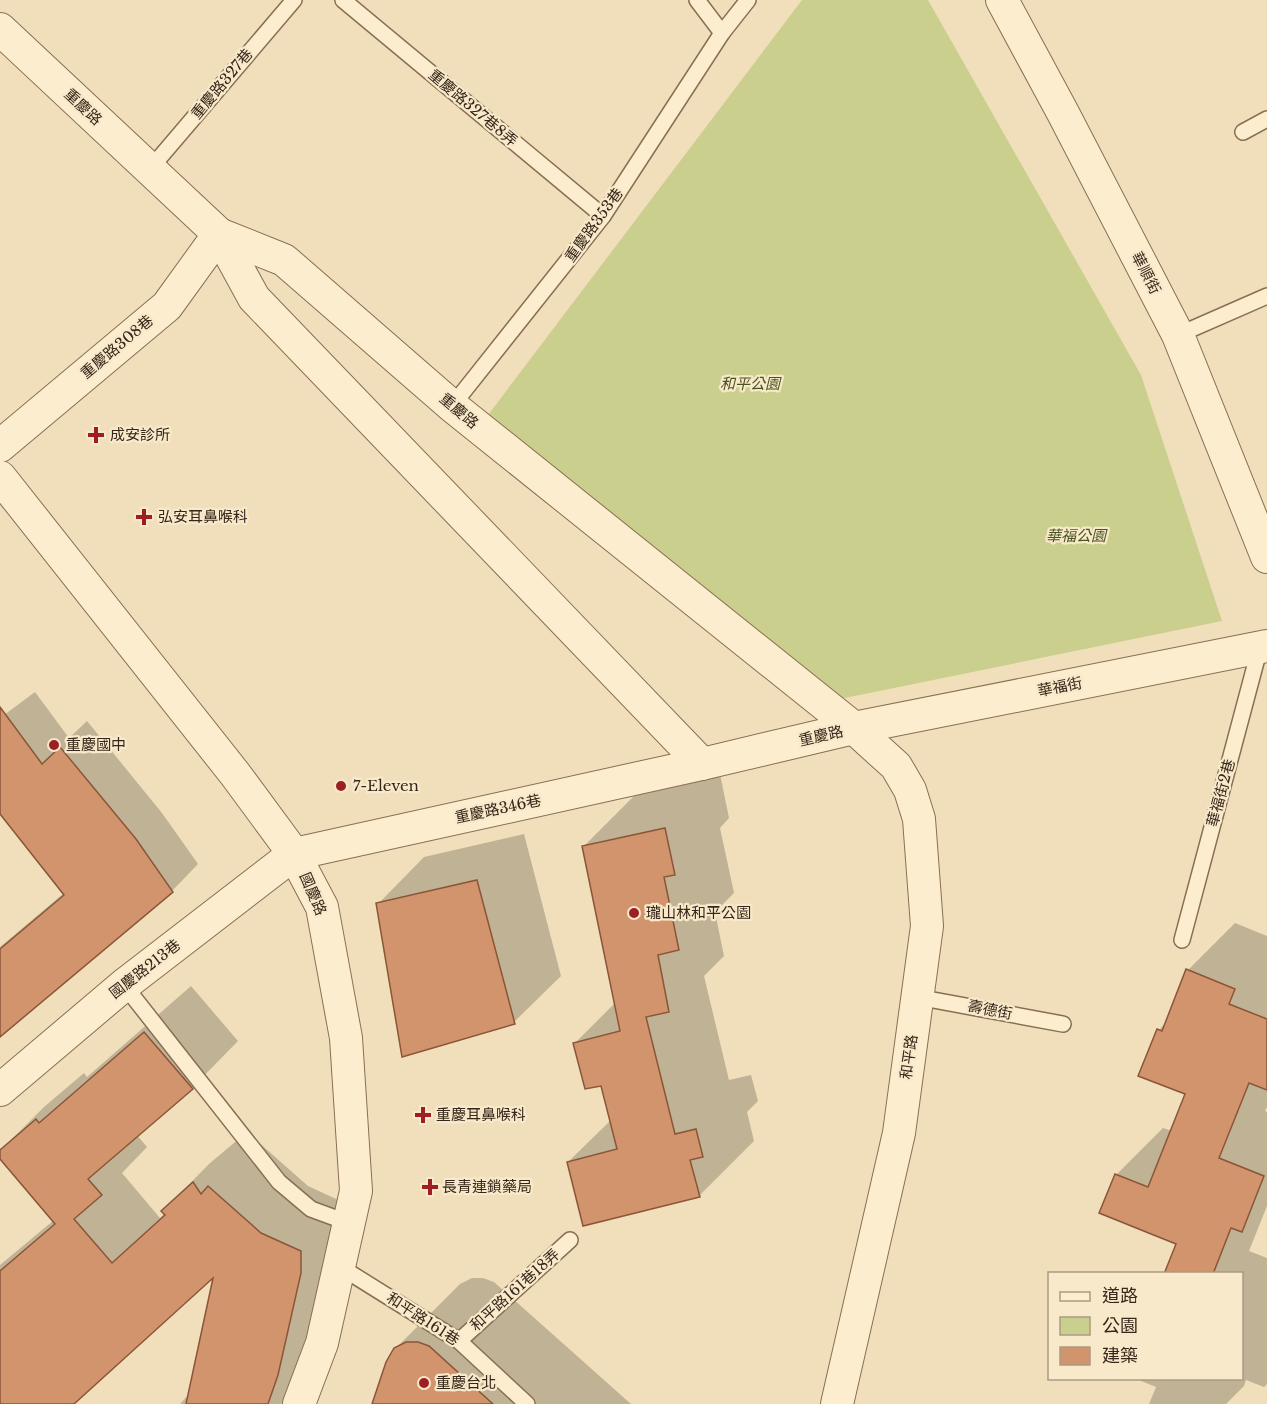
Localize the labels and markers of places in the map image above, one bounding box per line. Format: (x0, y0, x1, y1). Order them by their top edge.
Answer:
place label: 成安診所 (110, 425, 170, 444)
marker: 成安診所 (87, 426, 105, 444)
place label: 弘安耳鼻喉科 (158, 507, 248, 526)
marker: 弘安耳鼻喉科 (135, 508, 153, 526)
place label: 重慶國中 (66, 735, 126, 754)
marker: 重慶國中 (47, 738, 61, 752)
place label: 7-Eleven (353, 776, 419, 795)
marker: 7-Eleven (334, 779, 348, 793)
place label: 瓏山林和平公園 (646, 903, 751, 922)
marker: 瓏山林和平公園 (627, 906, 641, 920)
place label: 重慶耳鼻喉科 (436, 1105, 526, 1124)
marker: 重慶耳鼻喉科 (414, 1106, 432, 1124)
place label: 長青連鎖藥局 (442, 1177, 532, 1196)
marker: 長青連鎖藥局 (423, 1180, 437, 1194)
place label: 重慶台北 (436, 1373, 496, 1392)
marker: 重慶台北 (417, 1376, 431, 1390)

